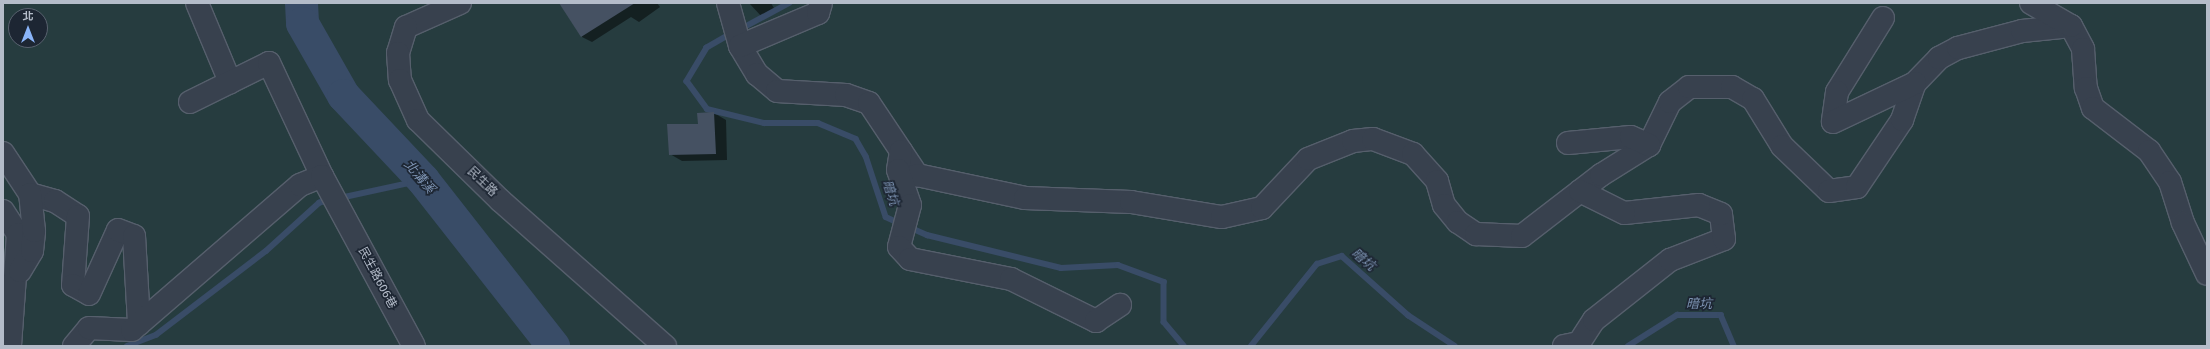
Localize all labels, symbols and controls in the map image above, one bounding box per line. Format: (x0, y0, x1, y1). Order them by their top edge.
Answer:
north arrow (8, 8, 48, 48)
text: 北 (23, 10, 34, 23)
water label: 北溝溪 (400, 157, 438, 197)
street label: 民生路 (464, 164, 500, 200)
water label: 暗坑 (879, 178, 901, 208)
street label: 民生路606巷 (355, 245, 399, 311)
water label: 暗坑 (1348, 246, 1378, 274)
water label: 暗坑 (1686, 296, 1712, 312)

